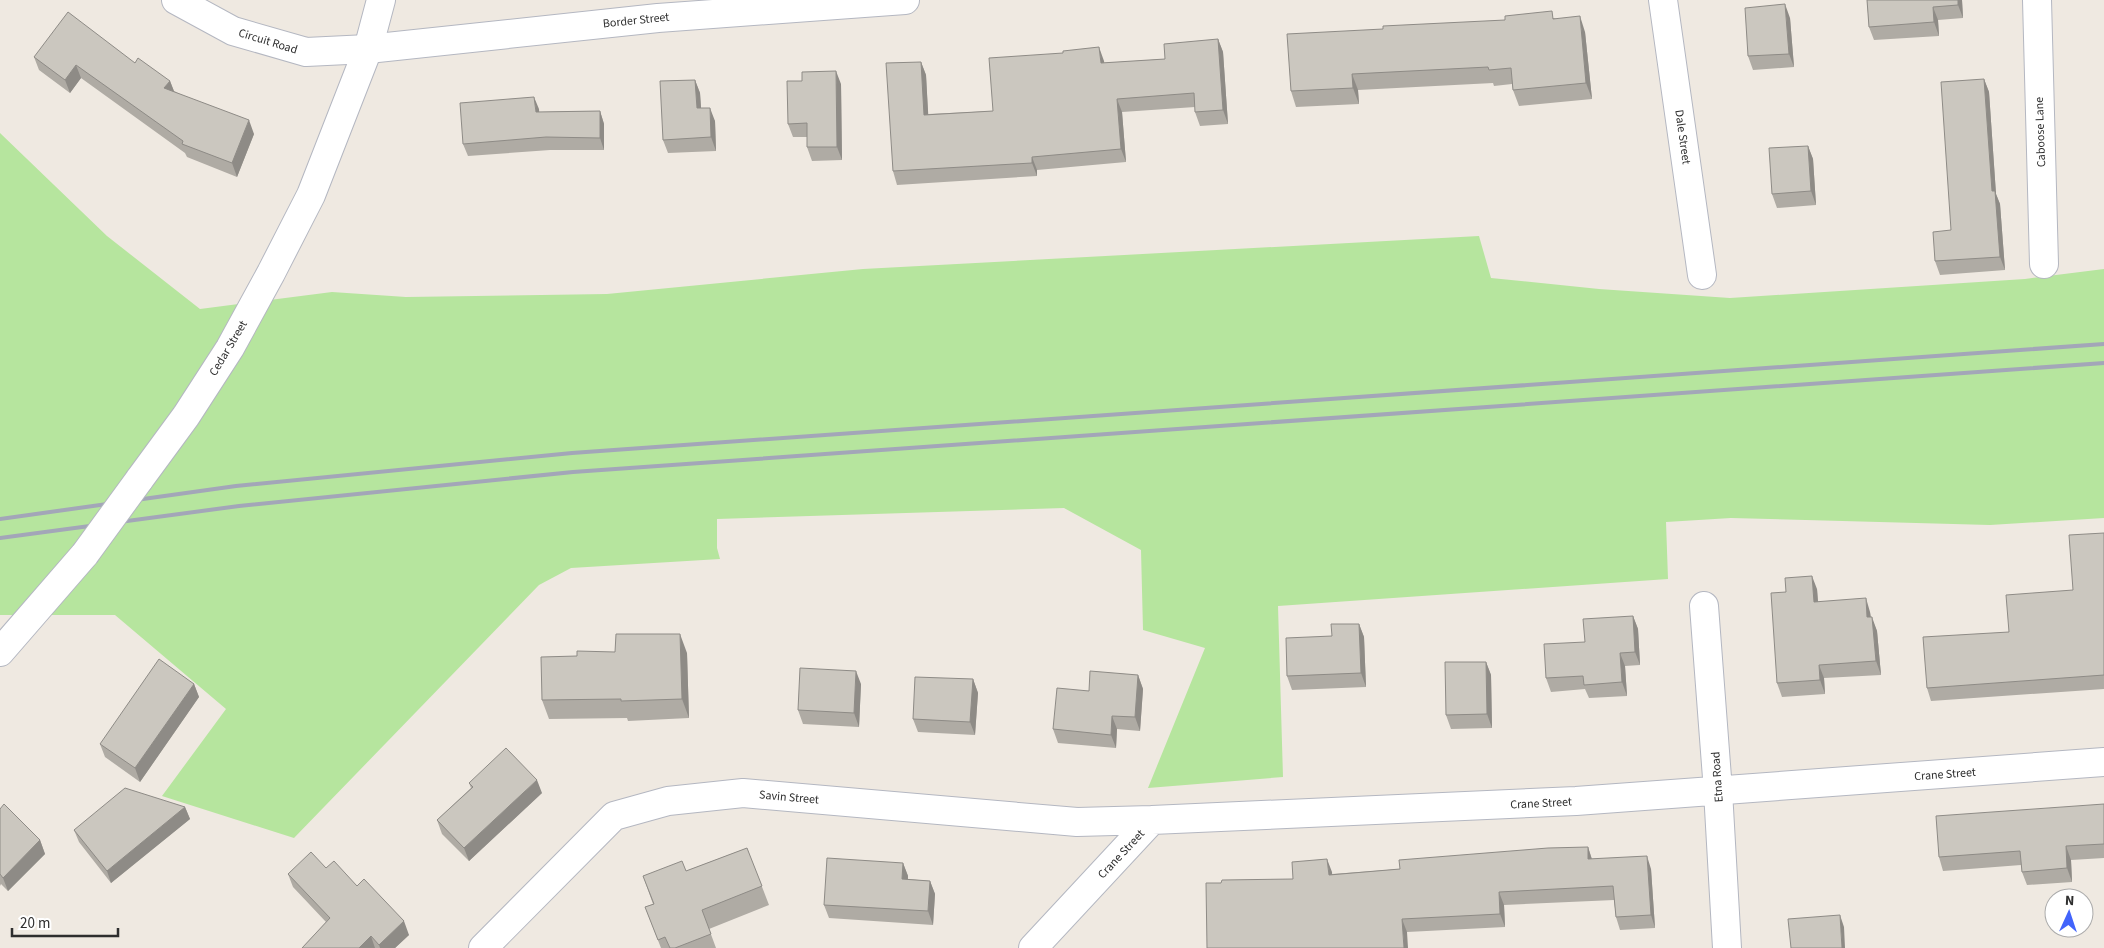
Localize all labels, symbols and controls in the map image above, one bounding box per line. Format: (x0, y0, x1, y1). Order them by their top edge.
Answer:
street label: Border Street (602, 9, 670, 32)
street label: Circuit Road (236, 24, 300, 59)
street label: Caboose Lane (2031, 97, 2050, 167)
street label: Dale Street (1670, 109, 1695, 165)
street label: Cedar Street (205, 317, 252, 379)
street label: Etna Road (1707, 751, 1728, 803)
street label: Crane Street (1914, 764, 1976, 785)
street label: Savin Street (758, 786, 820, 809)
street label: Crane Street (1510, 793, 1572, 814)
street label: Crane Street (1094, 826, 1149, 883)
north arrow (2044, 888, 2094, 938)
text: N (2064, 891, 2075, 911)
scale bar (12, 906, 119, 938)
text: 20 m (20, 913, 50, 934)

